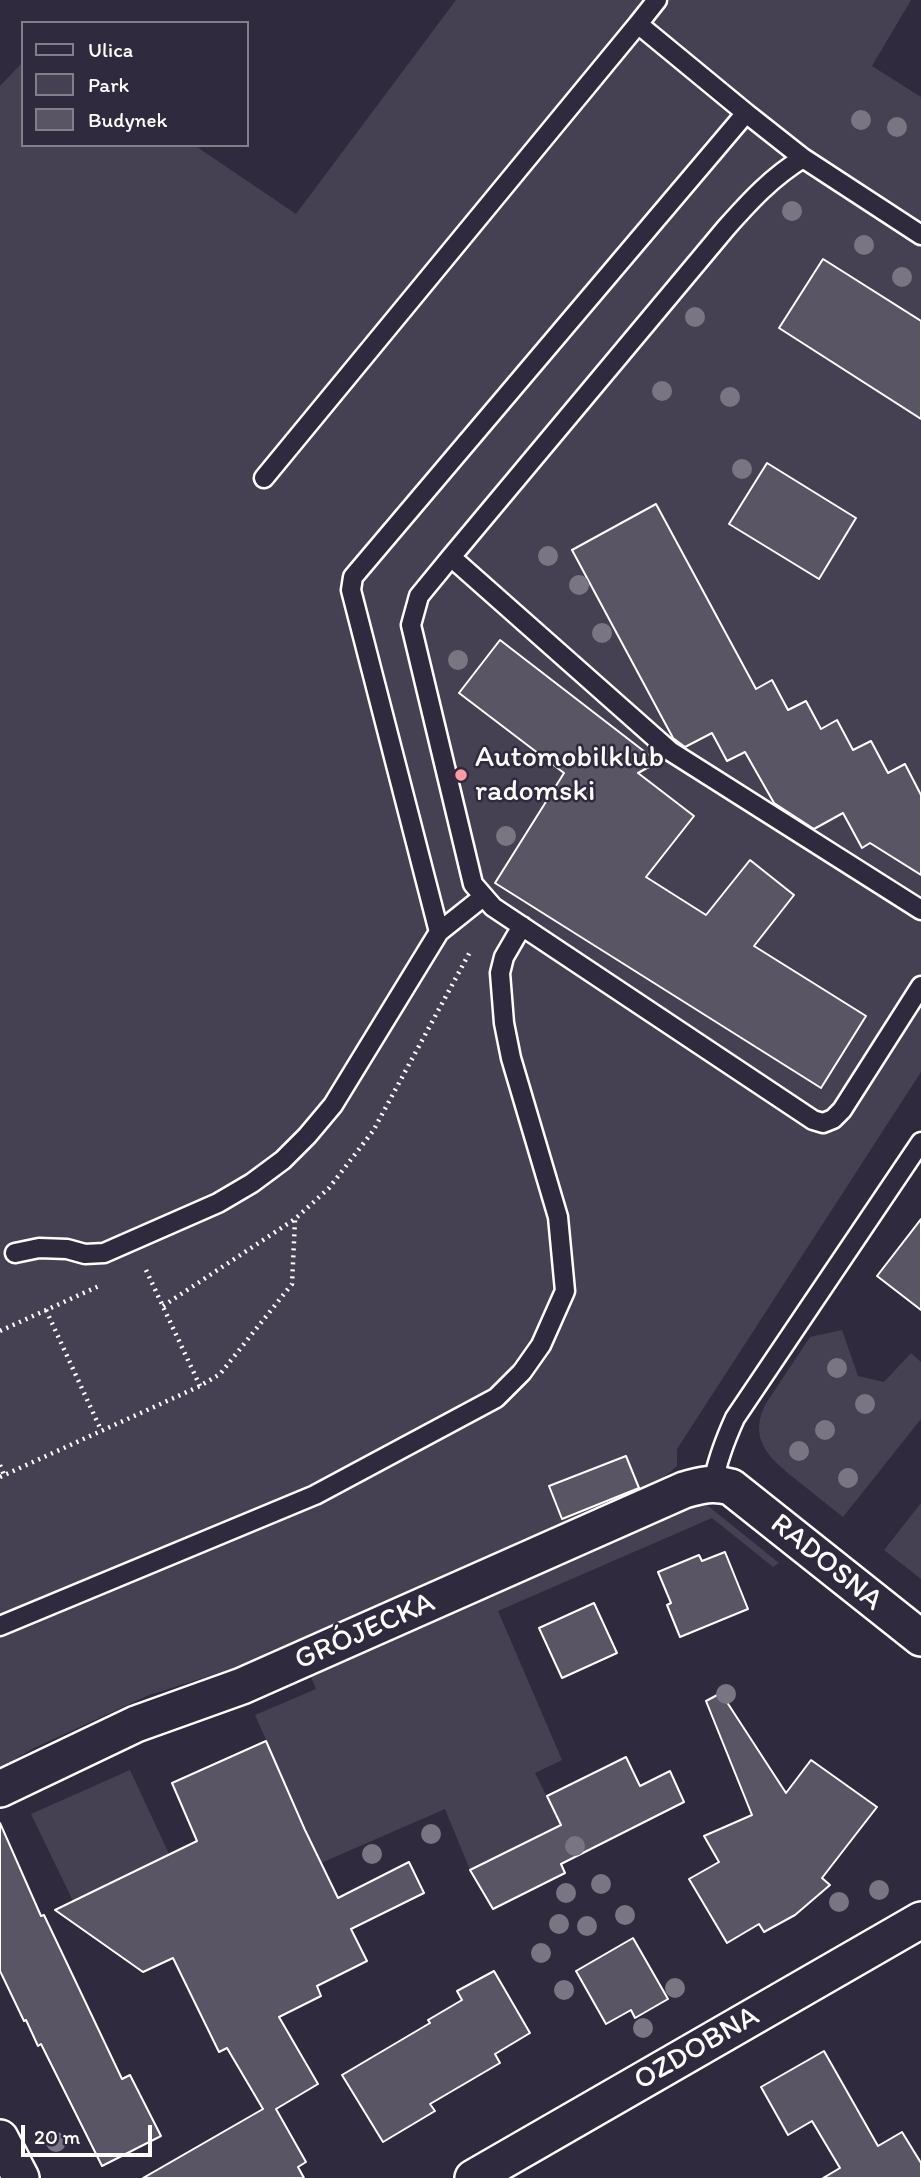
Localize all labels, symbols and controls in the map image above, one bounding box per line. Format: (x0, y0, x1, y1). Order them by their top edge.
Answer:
legend (21, 21, 248, 147)
text: Ulica (88, 37, 133, 62)
text: Park (88, 72, 129, 97)
text: Budynek (88, 107, 167, 132)
place label: Automobilklub radomski (475, 740, 664, 810)
marker: Automobilklub radomski (453, 767, 469, 783)
street label: RADOSNA (762, 1507, 890, 1619)
street label: GRÓJECKA (289, 1585, 441, 1679)
street label: OZDOBNA (628, 1999, 766, 2099)
scale bar (24, 2112, 156, 2156)
text: 20 m (34, 2124, 80, 2149)

